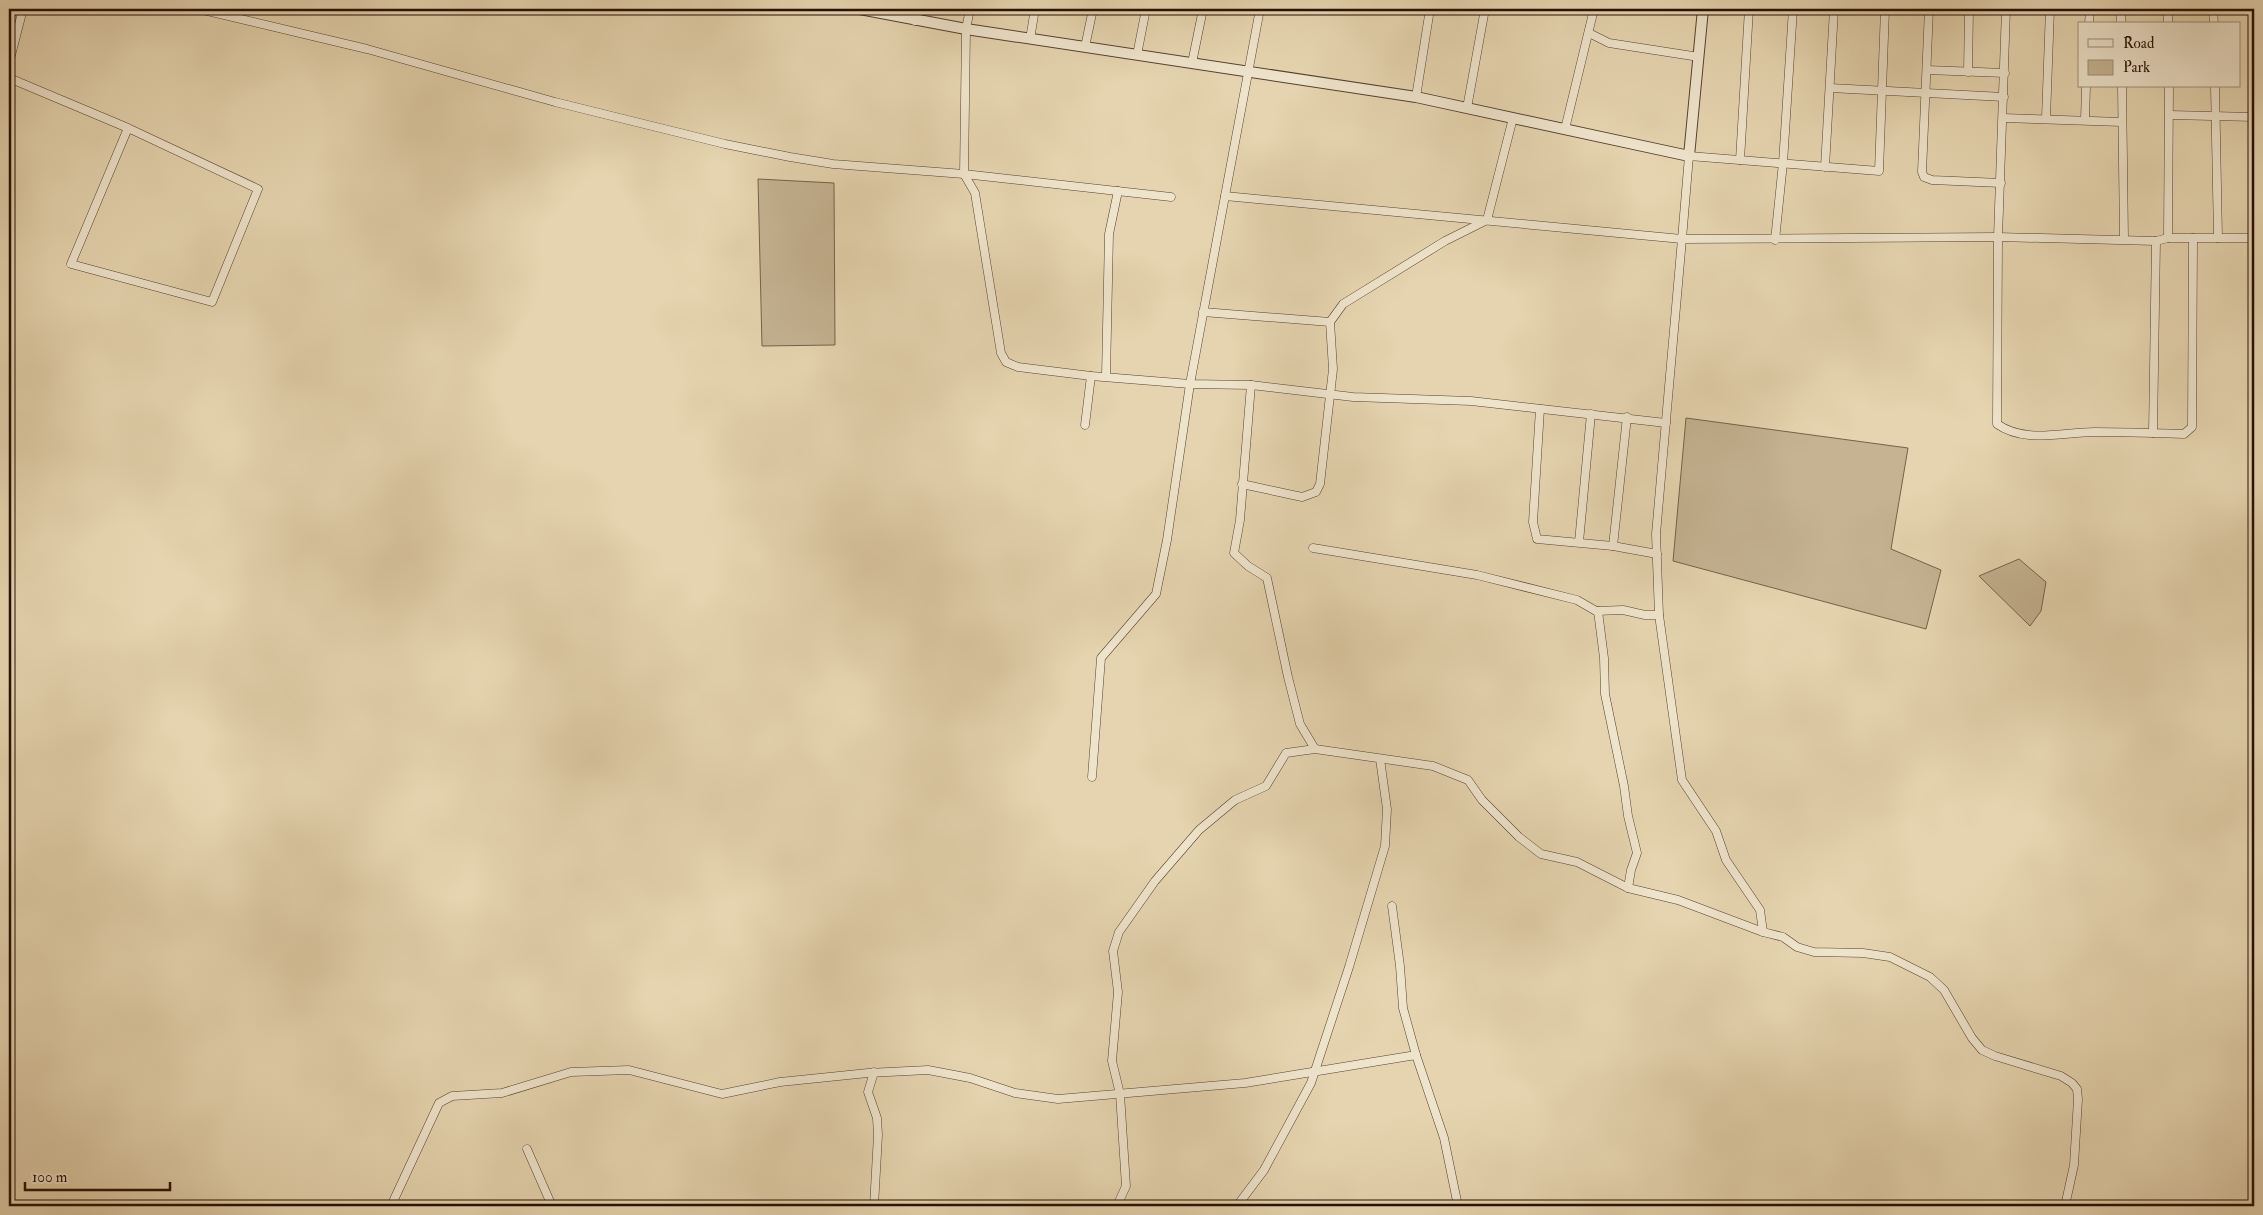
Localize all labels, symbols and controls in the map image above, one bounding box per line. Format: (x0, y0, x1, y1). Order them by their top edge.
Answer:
legend (2078, 22, 2240, 88)
text: Road (2123, 34, 2155, 53)
text: Park (2123, 58, 2150, 77)
scale bar (25, 1160, 170, 1192)
text: 100 m (32, 1168, 68, 1187)

